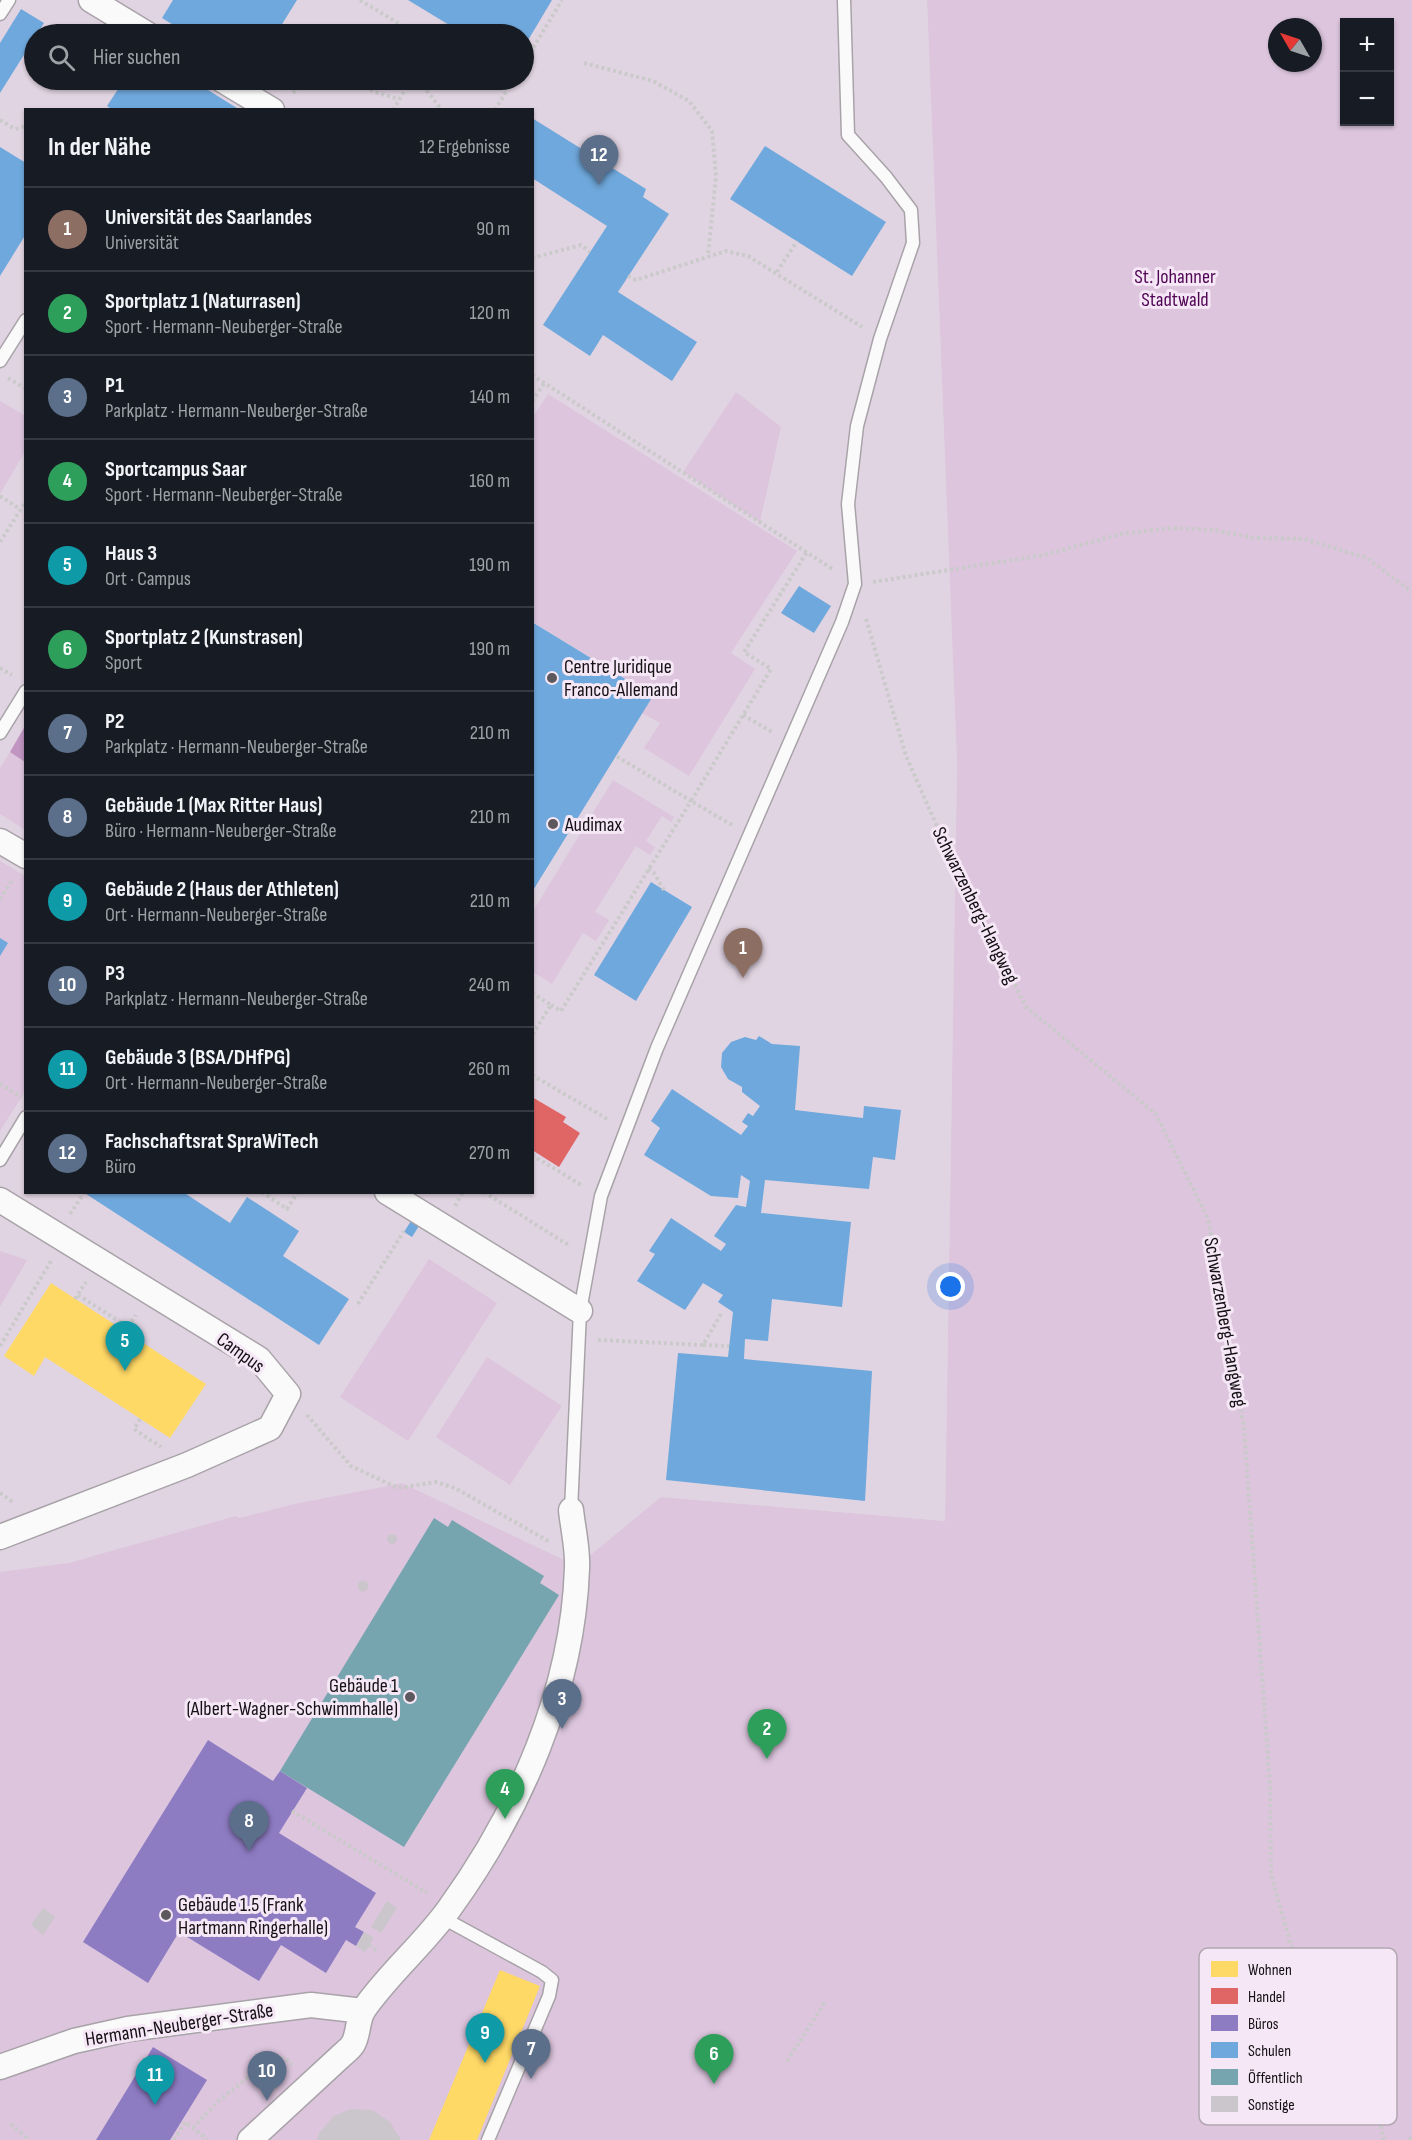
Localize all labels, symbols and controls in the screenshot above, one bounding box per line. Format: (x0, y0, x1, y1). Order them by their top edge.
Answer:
north arrow (1268, 18, 1322, 72)
map controls (1340, 18, 1394, 126)
button: + (1340, 18, 1394, 72)
search box (24, 24, 534, 90)
icon: search (45, 41, 78, 74)
text: Hier suchen (93, 44, 181, 71)
button: − (1340, 72, 1394, 126)
text: In der Nähe (48, 132, 151, 163)
text: 12 Ergebnisse (419, 135, 510, 159)
pin: 12 (580, 136, 618, 185)
text: Universität des Saarlandes (105, 204, 312, 231)
text: 1 (64, 217, 71, 241)
text: 90 m (476, 217, 510, 241)
text: Universität (105, 231, 179, 255)
park label: St. Johanner Stadtwald (1134, 265, 1216, 312)
text: Sportplatz 1 (Naturrasen) (105, 288, 301, 315)
text: 2 (63, 301, 72, 325)
text: 120 m (470, 301, 510, 325)
text: Sport · Hermann-Neuberger-Straße (105, 315, 343, 339)
text: P1 (105, 372, 124, 399)
text: 3 (63, 385, 72, 409)
text: 140 m (470, 385, 510, 409)
text: Parkplatz · Hermann-Neuberger-Straße (105, 399, 368, 423)
text: Sportcampus Saar (105, 456, 247, 483)
text: 4 (63, 469, 72, 493)
text: 160 m (469, 469, 510, 493)
text: Sport · Hermann-Neuberger-Straße (105, 483, 343, 507)
text: Haus 3 (105, 540, 157, 567)
text: 5 (63, 553, 72, 577)
text: 190 m (469, 553, 510, 577)
text: Ort · Campus (105, 567, 191, 591)
text: Sportplatz 2 (Kunstrasen) (105, 624, 303, 651)
text: 6 (63, 637, 72, 661)
text: 190 m (469, 637, 510, 661)
text: Sport (105, 651, 142, 675)
place label: Centre Juridique Franco-Allemand (564, 655, 678, 702)
marker: Centre Juridique Franco-Allemand (545, 671, 559, 685)
text: P2 (105, 708, 124, 735)
text: 7 (63, 721, 72, 745)
text: 210 m (470, 721, 510, 745)
text: Parkplatz · Hermann-Neuberger-Straße (105, 735, 368, 759)
text: Gebäude 1 (Max Ritter Haus) (105, 792, 322, 819)
text: 8 (63, 805, 72, 829)
text: 210 m (470, 805, 510, 829)
place label: Audimax (564, 813, 623, 837)
marker: Audimax (546, 817, 560, 831)
text: Büro · Hermann-Neuberger-Straße (105, 819, 336, 843)
street label: Schwarzenberg-Hangweg (927, 823, 1024, 988)
text: Gebäude 2 (Haus der Athleten) (105, 876, 339, 903)
text: 9 (63, 889, 72, 913)
text: 210 m (470, 889, 510, 913)
text: Ort · Hermann-Neuberger-Straße (105, 903, 327, 927)
pin: 1 (724, 928, 762, 978)
text: P3 (105, 960, 125, 987)
text: 10 (59, 973, 76, 997)
text: 240 m (469, 973, 510, 997)
text: Parkplatz · Hermann-Neuberger-Straße (105, 987, 368, 1011)
text: Gebäude 3 (BSA/DHfPG) (105, 1044, 290, 1071)
text: 11 (60, 1057, 75, 1081)
text: 260 m (468, 1057, 510, 1081)
text: Ort · Hermann-Neuberger-Straße (105, 1071, 327, 1095)
text: Fachschaftsrat SpraWiTech (105, 1128, 319, 1155)
text: 12 (59, 1141, 76, 1165)
text: 270 m (469, 1141, 510, 1165)
text: Büro (105, 1155, 136, 1179)
street label: Schwarzenberg-Hangweg (1198, 1236, 1252, 1409)
your location (936, 1272, 965, 1301)
pin: 5 (106, 1322, 144, 1371)
street label: Campus (212, 1327, 269, 1378)
place label: Gebäude 1 (Albert-Wagner-Schwimmhalle) (186, 1674, 398, 1721)
pin: 3 (542, 1680, 582, 1729)
marker: Gebäude 1 (Albert-Wagner-Schwimmhalle) (403, 1690, 417, 1704)
pin: 2 (748, 1710, 786, 1759)
pin: 4 (486, 1770, 524, 1819)
pin: 8 (230, 1802, 268, 1851)
place label: Gebäude 1.5 (Frank Hartmann Ringerhalle) (178, 1893, 328, 1940)
marker: Gebäude 1.5 (Frank Hartmann Ringerhalle) (159, 1908, 173, 1922)
legend (1199, 1948, 1397, 2125)
text: Wohnen (1248, 1961, 1292, 1980)
text: Handel (1248, 1988, 1285, 2007)
street label: Hermann-Neuberger-Straße (83, 1998, 275, 2052)
pin: 9 (466, 2014, 504, 2063)
text: Büros (1248, 2015, 1279, 2034)
pin: 7 (512, 2030, 550, 2079)
pin: 6 (694, 2034, 734, 2084)
text: Schulen (1248, 2042, 1291, 2061)
pin: 10 (248, 2052, 286, 2101)
pin: 11 (136, 2056, 174, 2105)
text: Öffentlich (1248, 2069, 1303, 2088)
text: Sonstige (1248, 2096, 1295, 2115)

